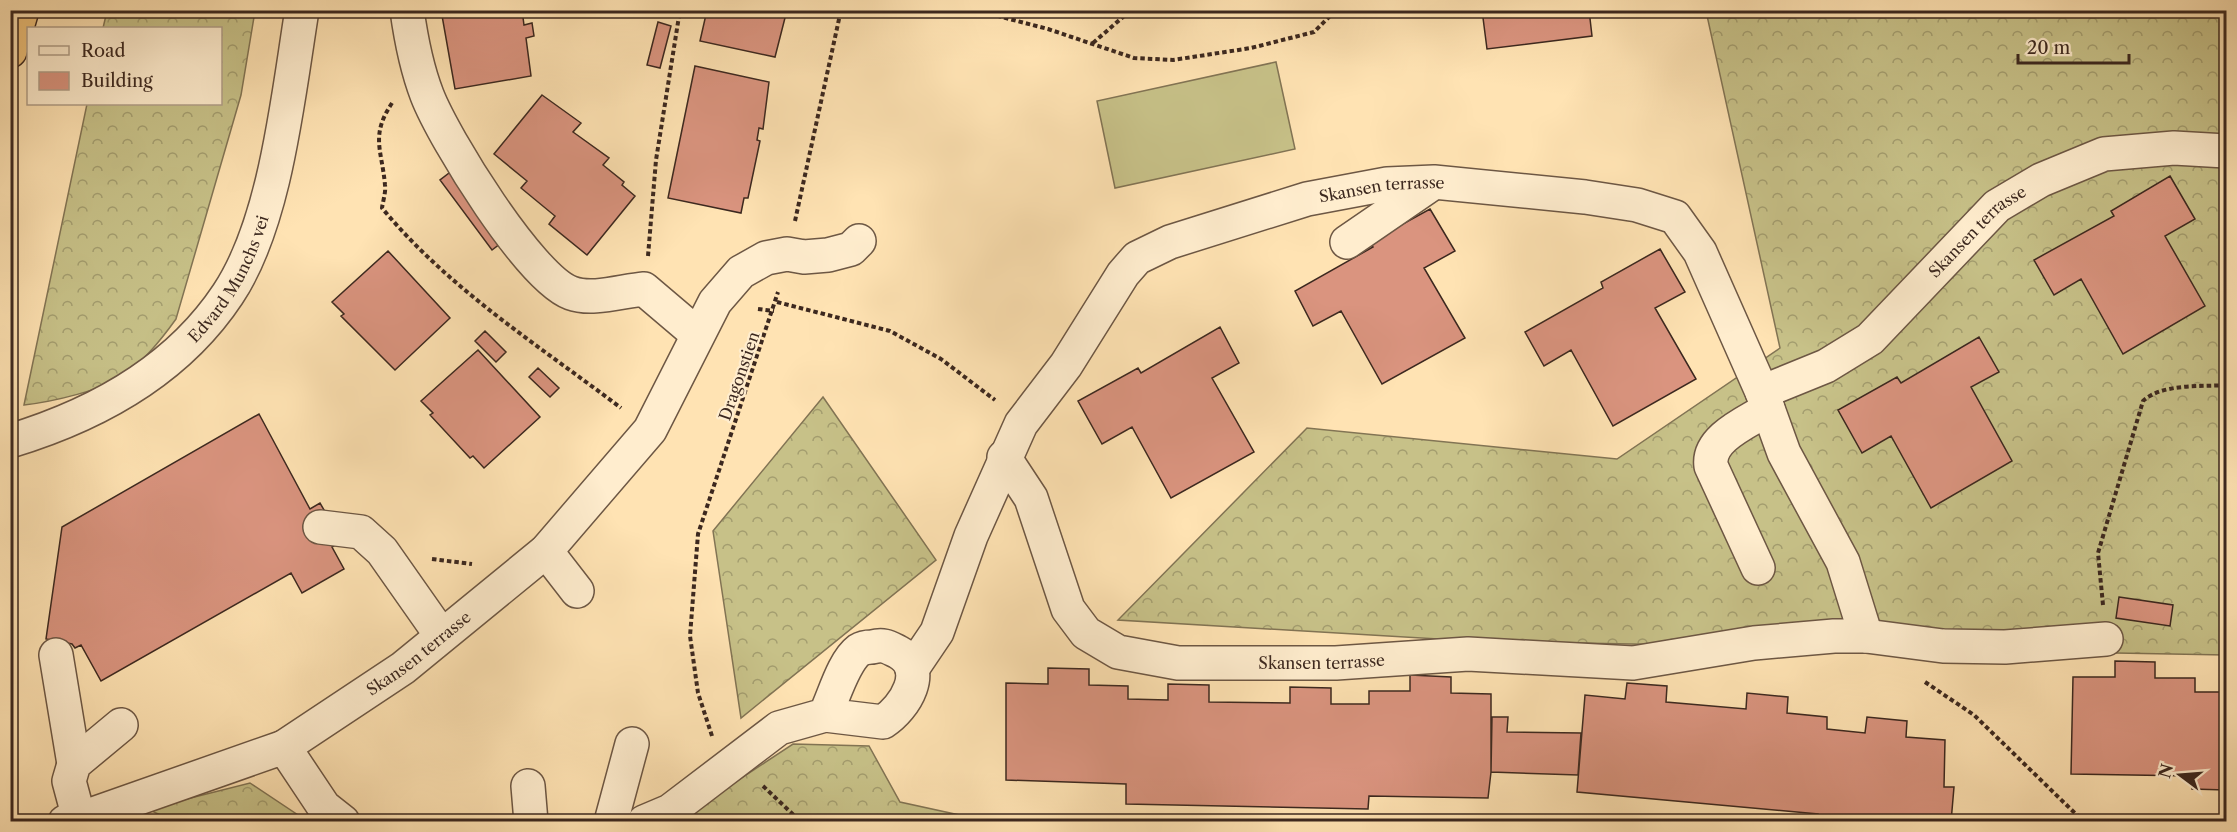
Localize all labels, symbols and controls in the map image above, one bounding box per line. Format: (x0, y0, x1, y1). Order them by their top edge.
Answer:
legend (27, 27, 222, 105)
scale bar (2018, 27, 2129, 65)
text: 20 m (2027, 37, 2071, 59)
text: Road (81, 40, 126, 62)
text: Building (81, 70, 153, 92)
street label: Skansen terrasse (1317, 172, 1446, 207)
street label: Skansen terrasse (1924, 181, 2029, 282)
street label: Edvard Munchs vei (184, 213, 273, 346)
street label: Dragonstien (714, 329, 764, 423)
street label: Skansen terrasse (362, 607, 475, 700)
street label: Skansen terrasse (1258, 650, 1386, 673)
north arrow (2150, 745, 2210, 805)
text: N (2154, 761, 2177, 780)

